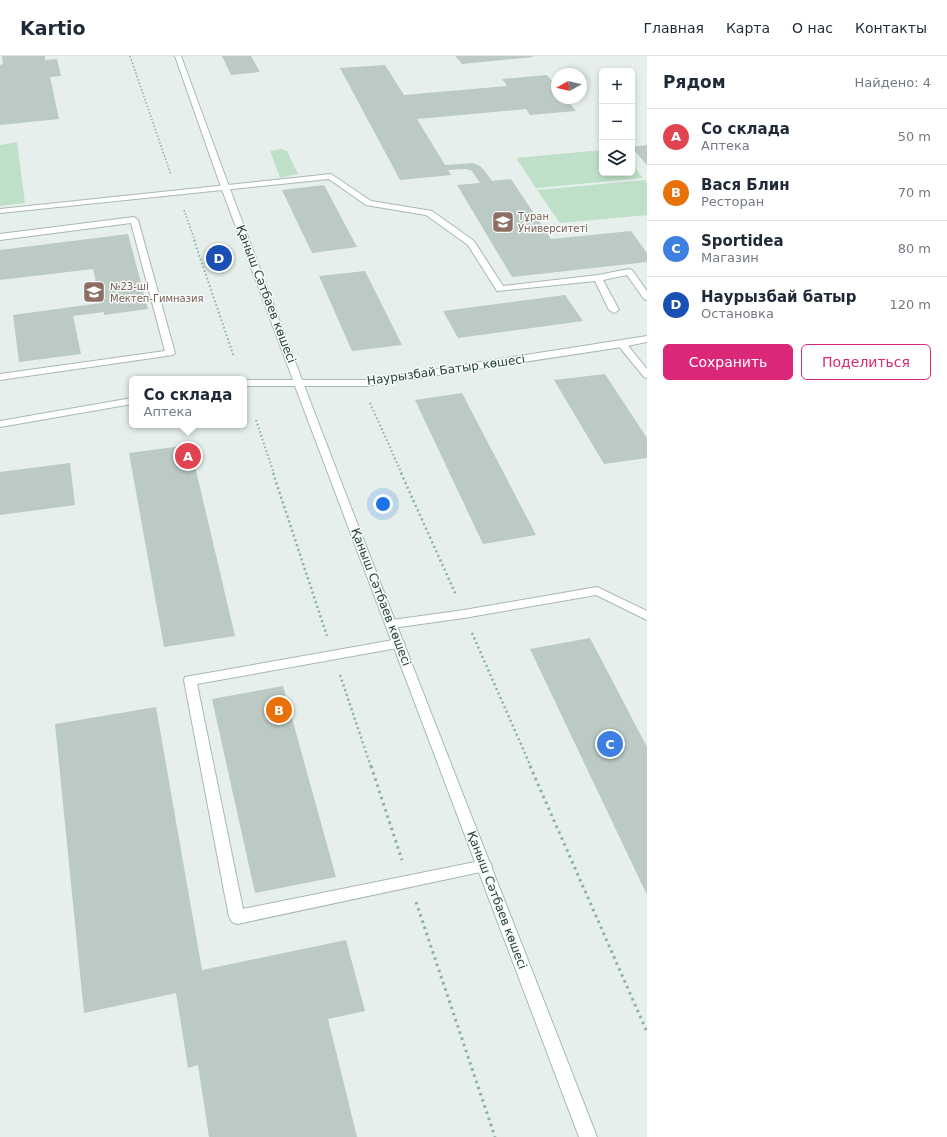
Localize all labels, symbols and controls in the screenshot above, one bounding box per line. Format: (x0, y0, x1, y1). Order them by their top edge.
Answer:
text: Kartio (20, 17, 86, 39)
text: Главная (643, 20, 704, 36)
text: Карта (726, 20, 770, 36)
text: О нас (792, 20, 833, 36)
text: Контакты (855, 20, 927, 36)
north arrow (551, 68, 587, 104)
map controls (599, 68, 635, 176)
button: + (599, 68, 635, 104)
text: Рядом (663, 72, 726, 92)
text: Найдено: 4 (855, 75, 931, 90)
button: − (599, 104, 635, 140)
text: Со склада (701, 120, 790, 138)
text: A (671, 129, 681, 144)
text: 50 m (898, 129, 931, 144)
text: Аптека (701, 138, 750, 153)
button: layers (599, 140, 635, 176)
text: Вася Блин (701, 176, 790, 194)
text: B (671, 185, 681, 200)
text: 70 m (898, 185, 931, 200)
text: Ресторан (701, 194, 764, 209)
school or university icon: Тұран Университеті (490, 209, 516, 235)
place label: Тұран Университеті (517, 211, 588, 234)
street label: Қаныш Сәтбаев көшесі (233, 223, 299, 365)
text: Sportidea (701, 232, 784, 250)
text: C (671, 241, 681, 256)
text: 80 m (898, 241, 931, 256)
pin: D (206, 243, 232, 273)
text: Магазин (701, 250, 759, 265)
school or university icon: №23-ші Мектеп-Гимназия (81, 279, 107, 305)
place label: №23-ші Мектеп-Гимназия (110, 281, 204, 304)
text: Наурызбай батыр (701, 288, 856, 306)
text: D (671, 297, 681, 312)
text: 120 m (889, 297, 931, 312)
text: Остановка (701, 306, 774, 321)
button: Сохранить (663, 344, 793, 380)
button: Поделиться (801, 344, 931, 380)
street label: Наурызбай Батыр көшесі (366, 352, 526, 388)
popup (129, 376, 247, 428)
text: Со склада (144, 386, 232, 404)
text: Аптека (144, 404, 192, 419)
pin: A (175, 441, 201, 471)
your location (373, 494, 393, 514)
street label: Қаныш Сәтбаев көшесі (348, 526, 414, 668)
pin: B (266, 695, 292, 725)
pin: C (597, 729, 623, 759)
street label: Қаныш Сәтбаев көшесі (464, 829, 530, 971)

